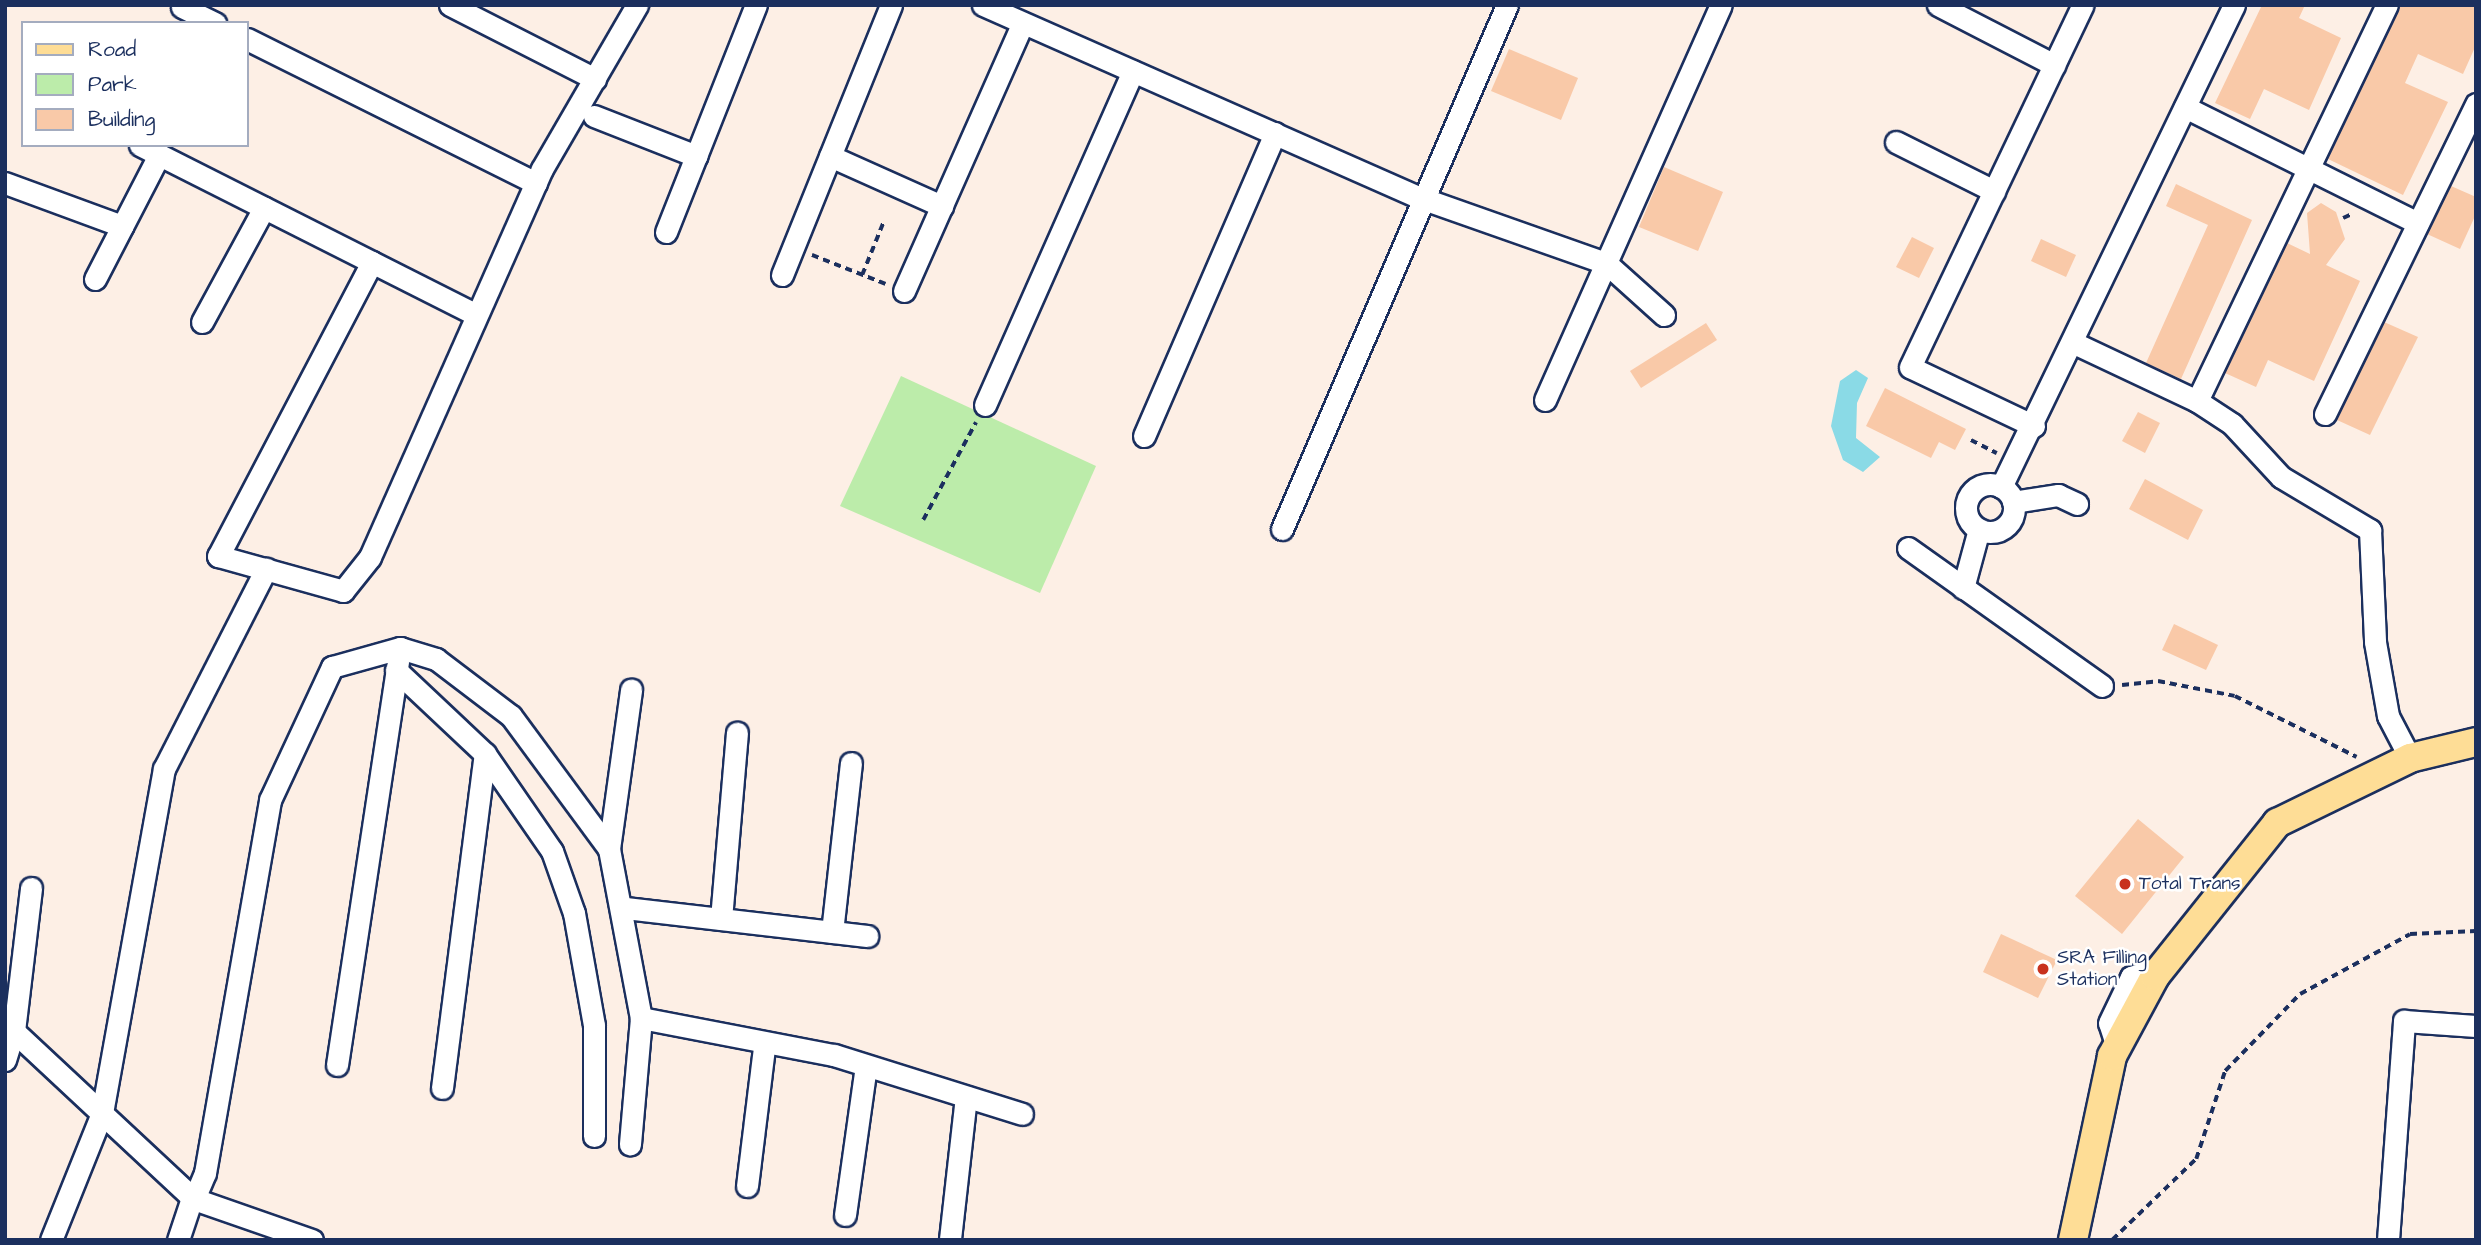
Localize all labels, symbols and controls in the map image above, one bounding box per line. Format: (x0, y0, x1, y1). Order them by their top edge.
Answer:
legend (21, 21, 248, 147)
text: Road (88, 35, 136, 64)
text: Park (88, 70, 137, 99)
text: Building (88, 105, 155, 134)
place label: Total Trans (2139, 873, 2240, 895)
marker: Total Trans (2117, 876, 2133, 892)
place label: SRA Filling Station (2057, 947, 2147, 991)
marker: SRA Filling Station (2035, 961, 2051, 977)

